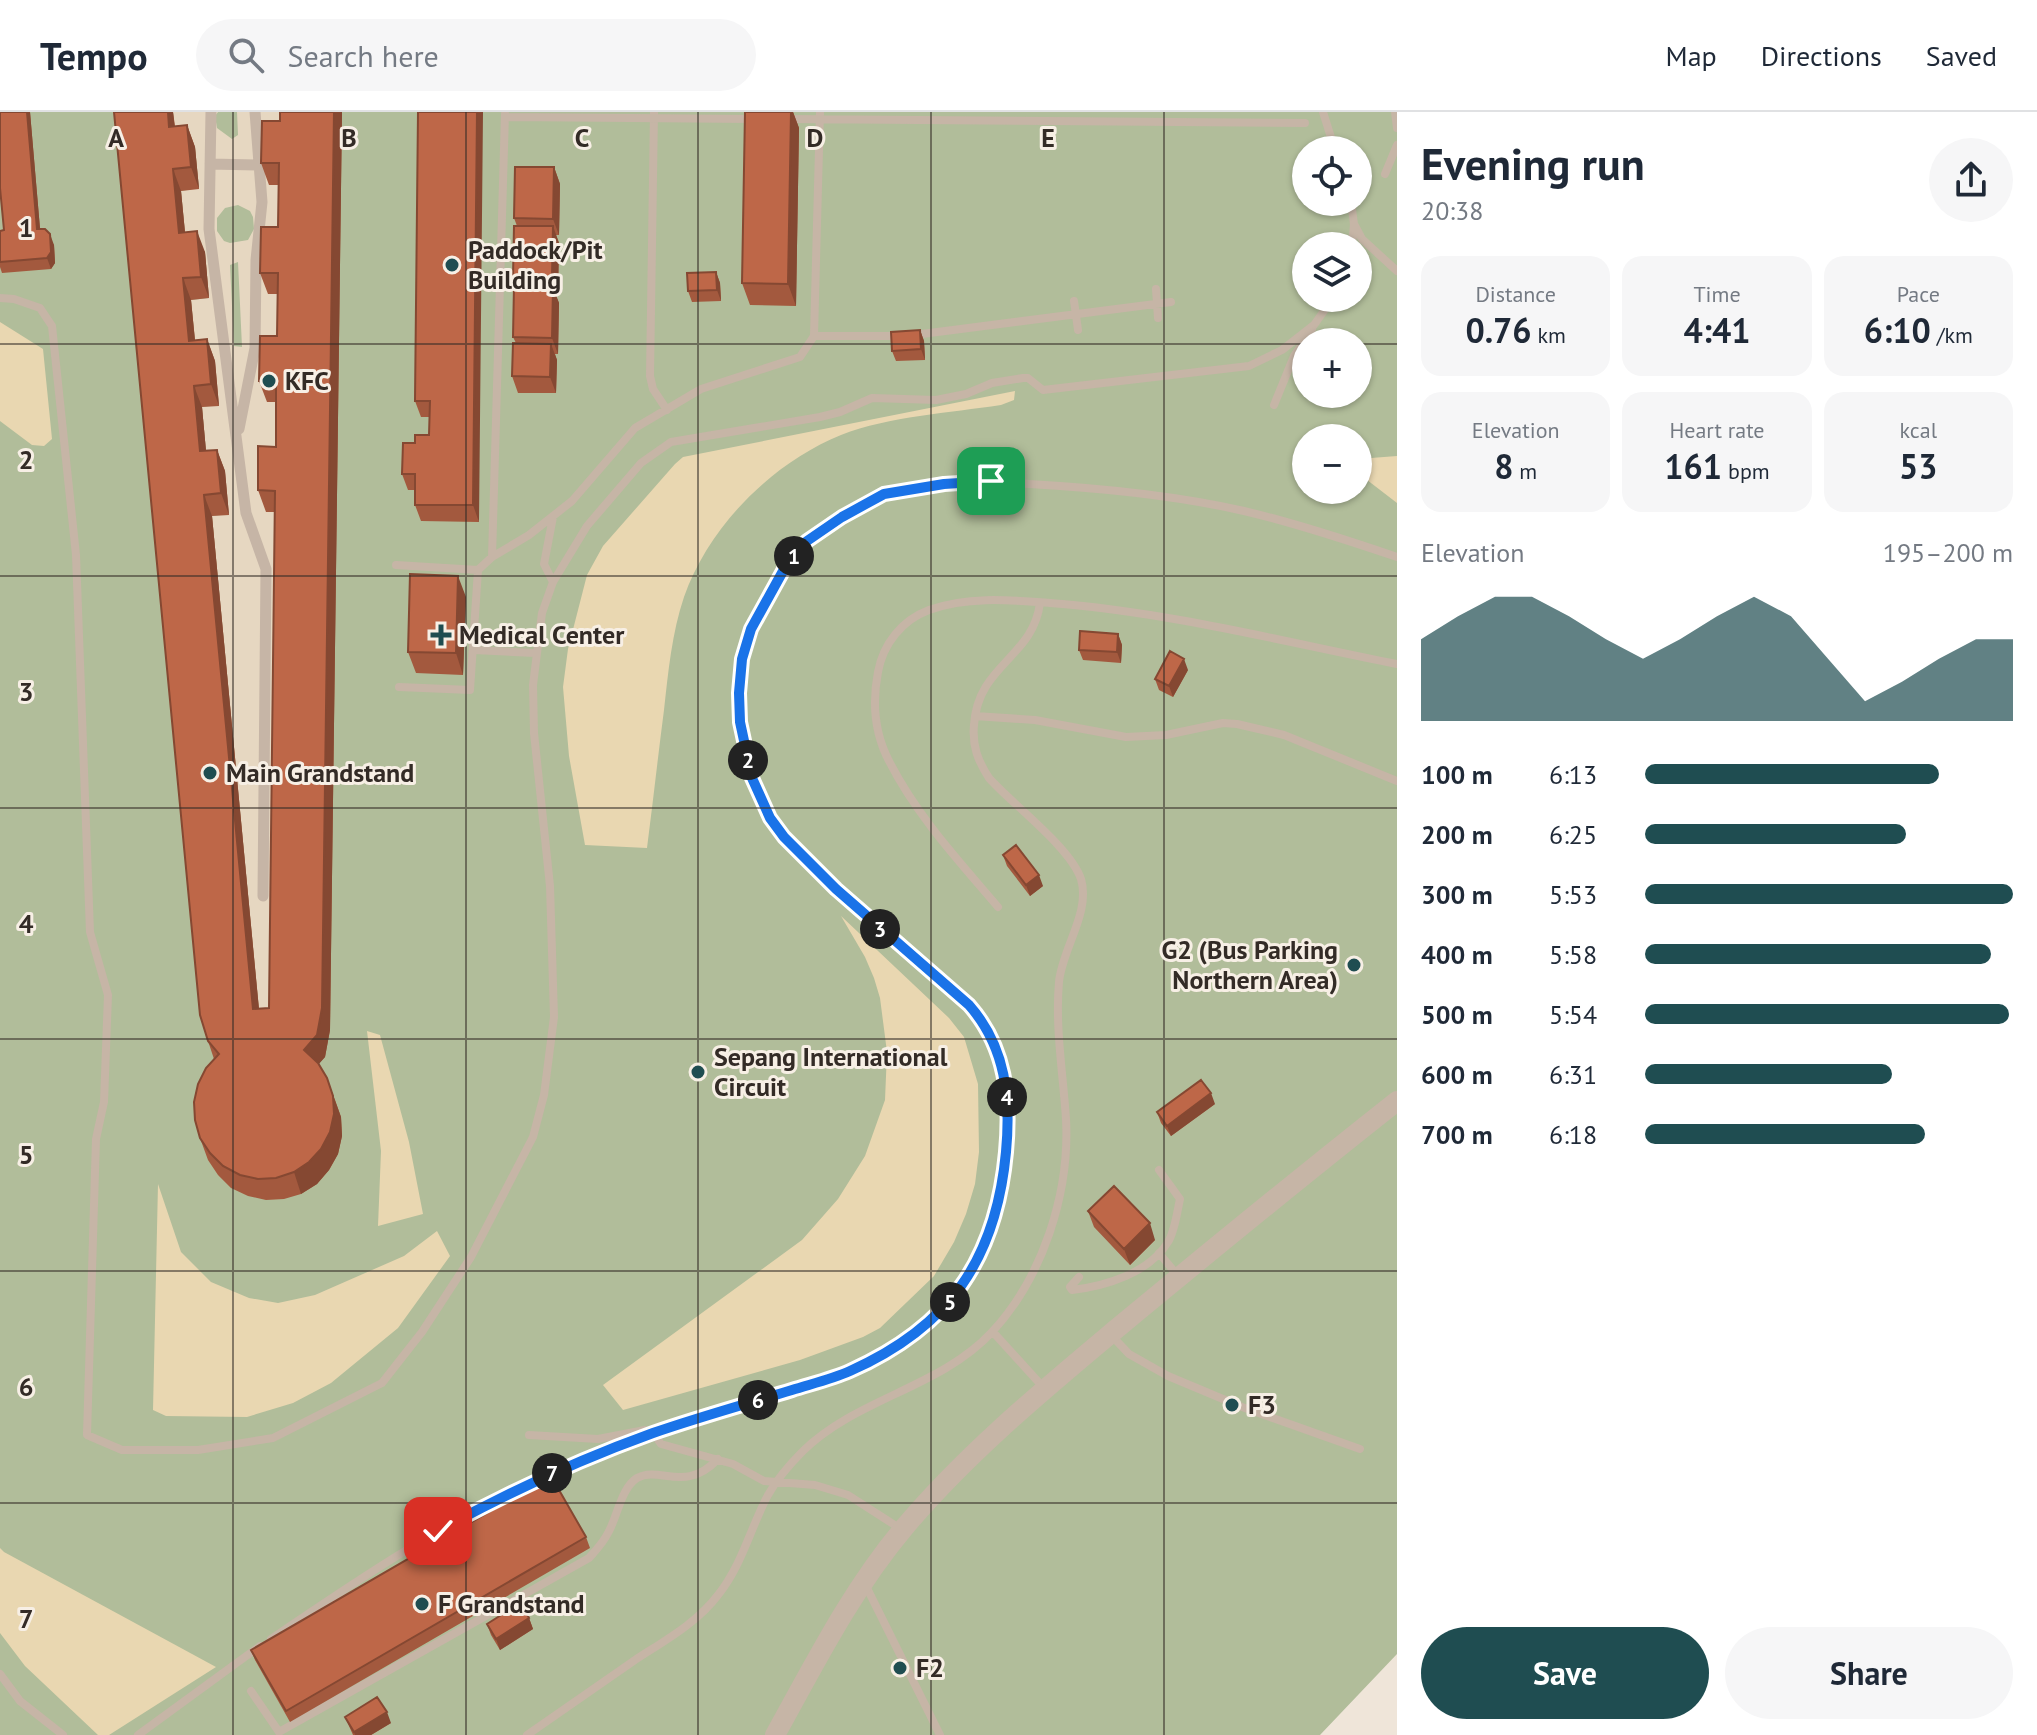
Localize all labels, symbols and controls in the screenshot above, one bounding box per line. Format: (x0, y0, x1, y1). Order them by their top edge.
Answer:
search box (196, 19, 756, 91)
text: Tempo (40, 31, 148, 80)
icon: search (224, 33, 268, 77)
text: Search here (288, 36, 439, 75)
text: Map (1666, 37, 1717, 74)
text: Directions (1761, 37, 1882, 74)
text: Saved (1926, 37, 1997, 74)
text: A (108, 121, 124, 154)
text: B (341, 121, 357, 154)
text: C (575, 121, 589, 154)
text: D (807, 121, 823, 154)
text: E (1041, 121, 1055, 154)
text: Evening run (1421, 135, 1645, 192)
map controls (1292, 136, 1372, 504)
button: locate (1292, 136, 1372, 216)
button: share (1929, 138, 2013, 222)
text: 20:38 (1421, 194, 1483, 227)
text: 1 (19, 211, 33, 244)
button: layers (1292, 232, 1372, 312)
place label: Paddock/Pit Building (468, 233, 603, 296)
marker: Paddock/Pit Building (443, 256, 461, 274)
text: Distance (1475, 280, 1556, 308)
text: Time (1693, 280, 1741, 308)
text: Pace (1897, 280, 1940, 308)
text: 0.76 (1465, 308, 1532, 352)
text: 4:41 (1684, 308, 1750, 352)
text: 6:10 (1864, 308, 1931, 352)
text: km (1532, 321, 1566, 349)
text: /km (1931, 321, 1973, 349)
button: + (1292, 328, 1372, 408)
place label: KFC (285, 364, 329, 397)
marker: KFC (260, 372, 278, 390)
text: Elevation (1472, 416, 1559, 444)
text: Heart rate (1669, 416, 1765, 444)
text: kcal (1900, 416, 1937, 444)
button: − (1292, 424, 1372, 504)
text: 2 (19, 443, 33, 476)
text: 8 (1494, 444, 1513, 488)
text: 161 (1664, 444, 1722, 488)
text: 53 (1899, 444, 1938, 488)
pin (957, 447, 1025, 515)
text: m (1513, 457, 1537, 485)
text: bpm (1722, 457, 1770, 485)
icon: arrive (969, 459, 1013, 503)
pin: 1 (774, 536, 814, 576)
text: Elevation (1421, 536, 1525, 569)
text: 195–200 m (1883, 536, 2013, 569)
text: 1 (788, 542, 800, 570)
place label: Medical Center (459, 618, 625, 651)
marker: Medical Center (430, 624, 452, 646)
text: 3 (19, 675, 33, 708)
pin: 2 (728, 740, 768, 780)
text: 2 (742, 746, 754, 774)
place label: Main Grandstand (226, 756, 414, 789)
text: 100 m (1421, 758, 1493, 791)
text: 6:13 (1549, 758, 1597, 791)
marker: Main Grandstand (201, 764, 219, 782)
text: 200 m (1421, 818, 1493, 851)
text: 6:25 (1549, 818, 1597, 851)
text: 300 m (1421, 878, 1493, 911)
text: 5:53 (1549, 878, 1597, 911)
text: 4 (19, 907, 34, 940)
pin: 3 (860, 909, 900, 949)
text: 3 (874, 915, 886, 943)
place label: G2 (Bus Parking Northern Area) (1161, 933, 1338, 996)
text: 400 m (1421, 938, 1493, 971)
text: 5:58 (1549, 938, 1597, 971)
marker: G2 (Bus Parking Northern Area) (1345, 956, 1363, 974)
text: 500 m (1421, 998, 1493, 1031)
text: 5:54 (1549, 998, 1597, 1031)
place label: Sepang International Circuit (714, 1040, 948, 1103)
text: 600 m (1421, 1058, 1493, 1091)
text: 6:31 (1549, 1058, 1597, 1091)
marker: Sepang International Circuit (689, 1063, 707, 1081)
pin: 4 (987, 1077, 1027, 1117)
text: 4 (1001, 1083, 1013, 1111)
text: 700 m (1421, 1118, 1493, 1151)
text: 6:18 (1549, 1118, 1597, 1151)
text: 5 (19, 1138, 33, 1171)
pin: 5 (930, 1282, 970, 1322)
text: 5 (944, 1288, 956, 1316)
text: 6 (19, 1370, 33, 1403)
pin: 6 (738, 1380, 778, 1420)
text: 6 (752, 1386, 764, 1414)
place label: F3 (1248, 1388, 1276, 1421)
marker: F3 (1223, 1396, 1241, 1414)
pin: 7 (532, 1453, 572, 1493)
text: 7 (546, 1459, 558, 1487)
pin (404, 1497, 472, 1565)
icon: check (416, 1509, 460, 1553)
place label: F Grandstand (438, 1587, 585, 1620)
marker: F Grandstand (413, 1595, 431, 1613)
text: 7 (19, 1602, 33, 1635)
button: Save (1421, 1627, 1709, 1719)
button: Share (1725, 1627, 2013, 1719)
place label: F2 (916, 1651, 944, 1684)
marker: F2 (891, 1659, 909, 1677)

